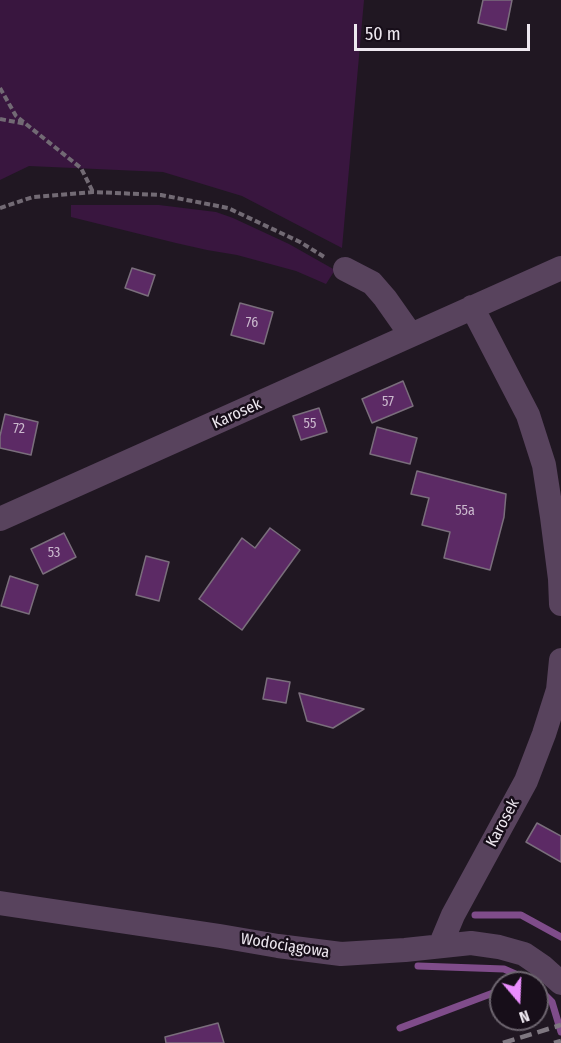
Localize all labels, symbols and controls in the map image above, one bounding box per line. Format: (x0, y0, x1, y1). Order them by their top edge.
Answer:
scale bar (357, 12, 532, 50)
text: 50 m (365, 23, 401, 45)
house number: 76 (246, 315, 258, 331)
house number: 57 (382, 394, 394, 410)
street label: Karosek (209, 395, 265, 433)
house number: 55 (304, 416, 316, 432)
house number: 72 (13, 421, 25, 437)
house number: 55a (455, 503, 475, 519)
house number: 53 (48, 545, 60, 561)
street label: Karosek (482, 796, 524, 850)
street label: Wodociągowa (239, 930, 331, 962)
north arrow (489, 971, 549, 1031)
text: N (517, 1006, 532, 1027)

